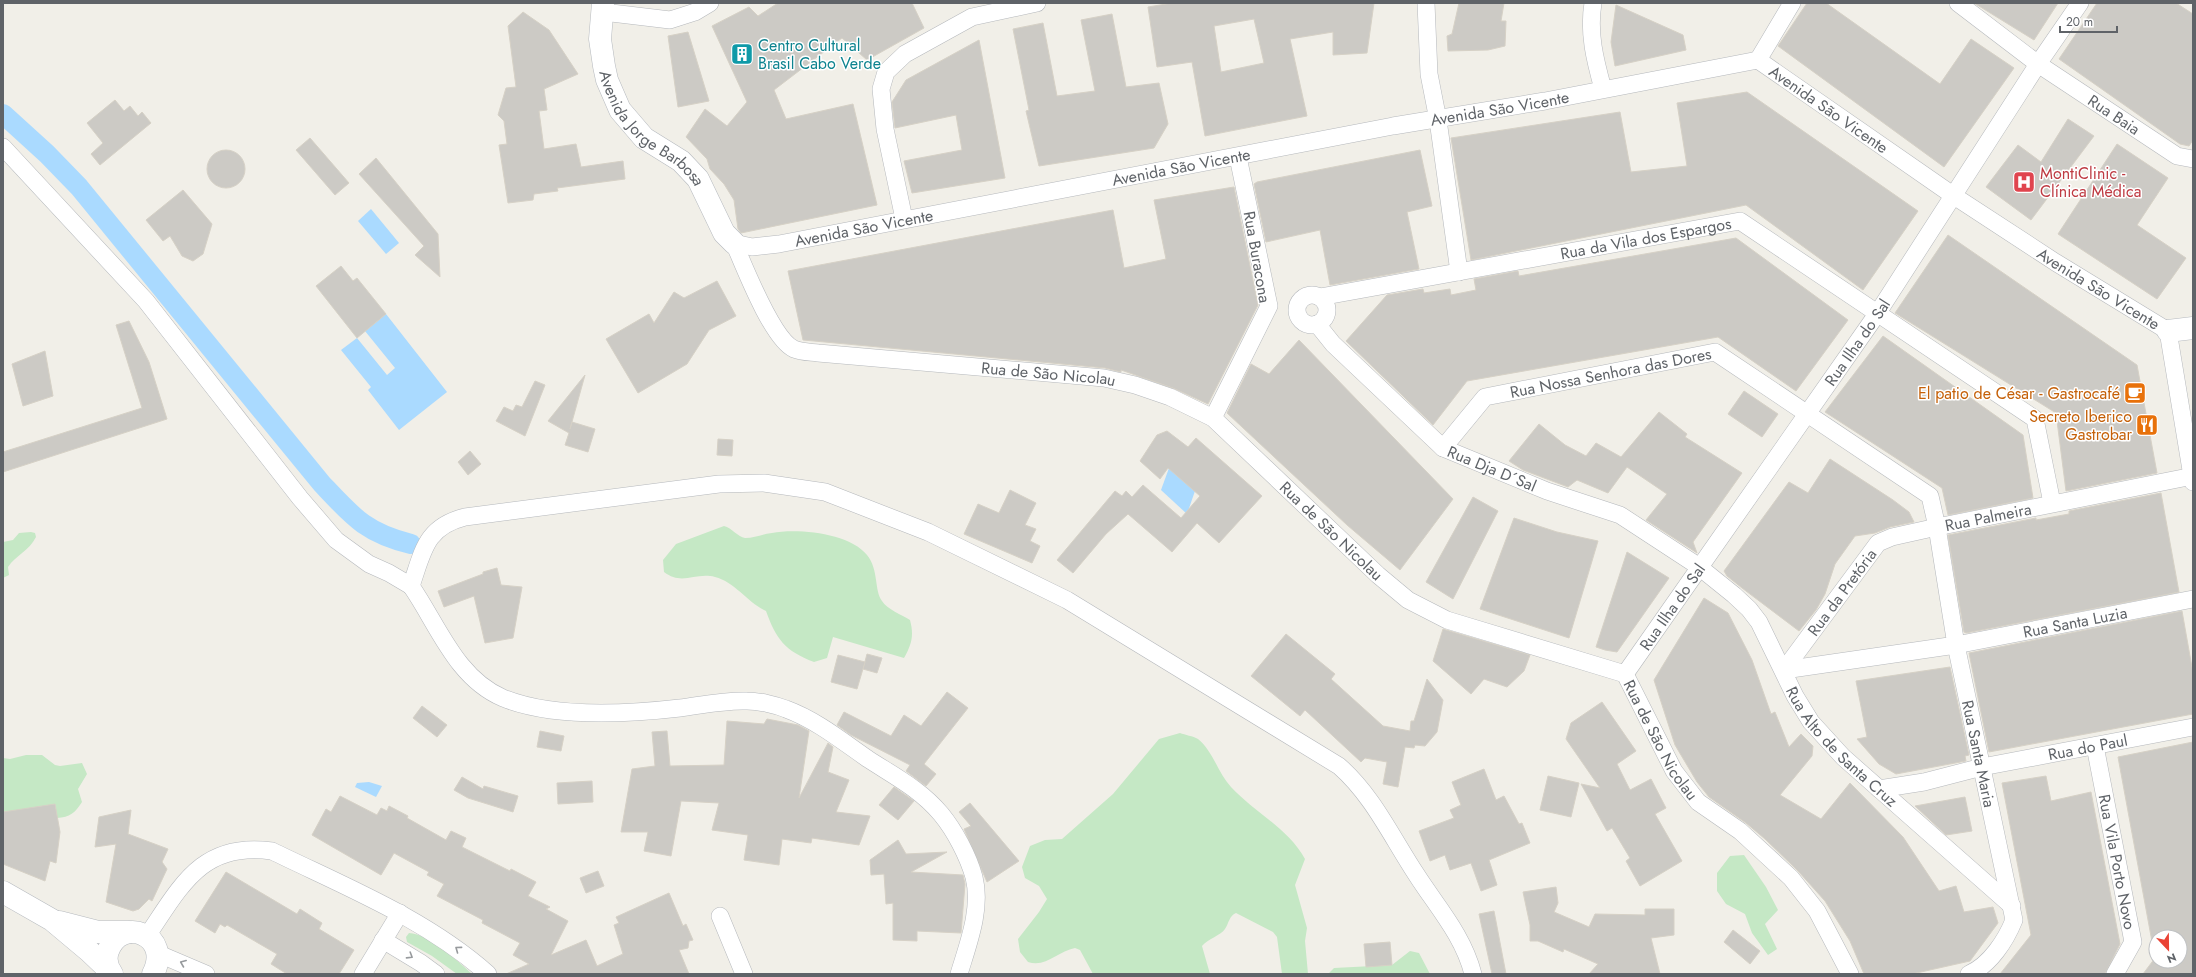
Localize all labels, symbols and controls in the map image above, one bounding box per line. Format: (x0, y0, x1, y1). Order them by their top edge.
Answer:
scale bar (2060, 8, 2117, 34)
text: 20 m (2066, 13, 2093, 31)
place label: Centro Cultural Brasil Cabo Verde (758, 34, 881, 75)
building icon: Centro Cultural Brasil Cabo Verde (729, 41, 755, 67)
street label: Avenida São Vicente (1765, 60, 1893, 159)
street label: Avenida Jorge Barbosa (594, 68, 711, 189)
street label: Avenida São Vicente (1429, 85, 1571, 131)
street label: Rua Baia (2084, 89, 2145, 140)
street label: Avenida São Vicente (1110, 142, 1252, 191)
place label: MontiClinic - Clínica Médica (2040, 162, 2141, 203)
hospital icon: MontiClinic - Clínica Médica (2011, 169, 2037, 195)
street label: Avenida São Vicente (793, 203, 935, 252)
street label: Rua Buracona (1238, 209, 1276, 305)
street label: Rua da Vila dos Espargos (1558, 211, 1733, 265)
street label: Avenida São Vicente (2033, 242, 2164, 335)
street label: Rua Ilha do Sal (1819, 294, 1895, 390)
street label: Rua Nossa Senhora das Dores (1508, 341, 1713, 403)
street label: Rua de São Nicolau (980, 356, 1118, 392)
cafe icon: El patio de César - Gastrocafé (2122, 380, 2148, 406)
place label: El patio de César - Gastrocafé (1918, 382, 2120, 405)
place label: Secreto Iberico Gastrobar (2029, 405, 2132, 446)
restaurant icon: Secreto Iberico Gastrobar (2134, 412, 2160, 438)
street label: Rua Dja D´Sal (1444, 440, 1540, 497)
street label: Rua de São Nicolau (1275, 476, 1388, 586)
street label: Rua Palmeira (1943, 497, 2033, 537)
street label: Rua da Pretória (1802, 544, 1882, 640)
street label: Rua Ilha do Sal (1634, 559, 1710, 655)
street label: Rua Santa Luzia (2021, 601, 2129, 643)
street label: Rua de São Nicolau (1618, 676, 1704, 805)
street label: Rua Alto de Santa Cruz (1780, 682, 1903, 812)
street label: Rua Santa Maria (1956, 698, 2001, 810)
street label: Rua do Paul (2046, 728, 2129, 766)
street label: Rua Vila Porto Novo (2093, 792, 2142, 932)
north arrow (2148, 929, 2188, 969)
one-way arrow (456, 947, 463, 954)
text: N (2165, 949, 2179, 967)
one-way arrow (406, 951, 413, 958)
one-way arrow (179, 960, 186, 968)

